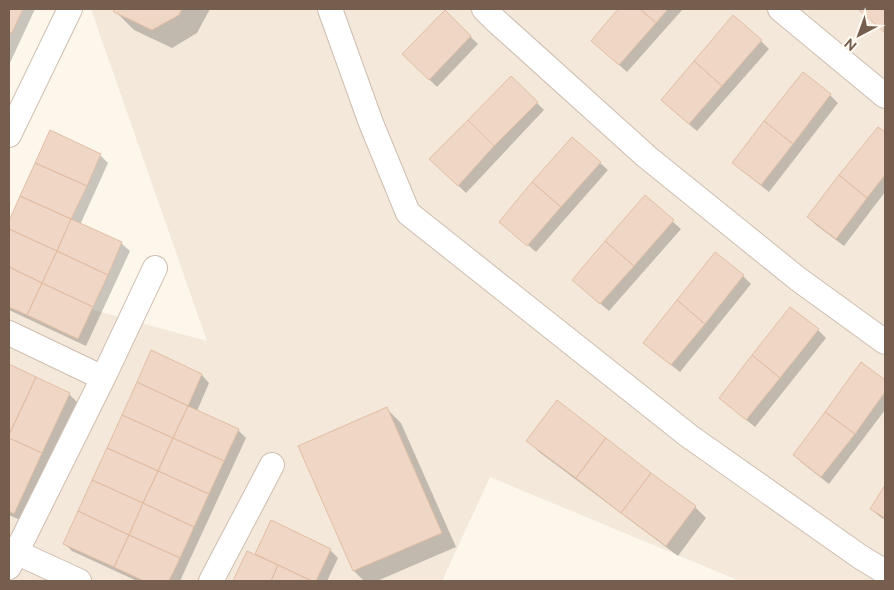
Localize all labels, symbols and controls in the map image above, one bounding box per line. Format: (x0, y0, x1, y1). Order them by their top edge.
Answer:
north arrow (834, 10, 884, 60)
text: N (841, 35, 860, 54)

